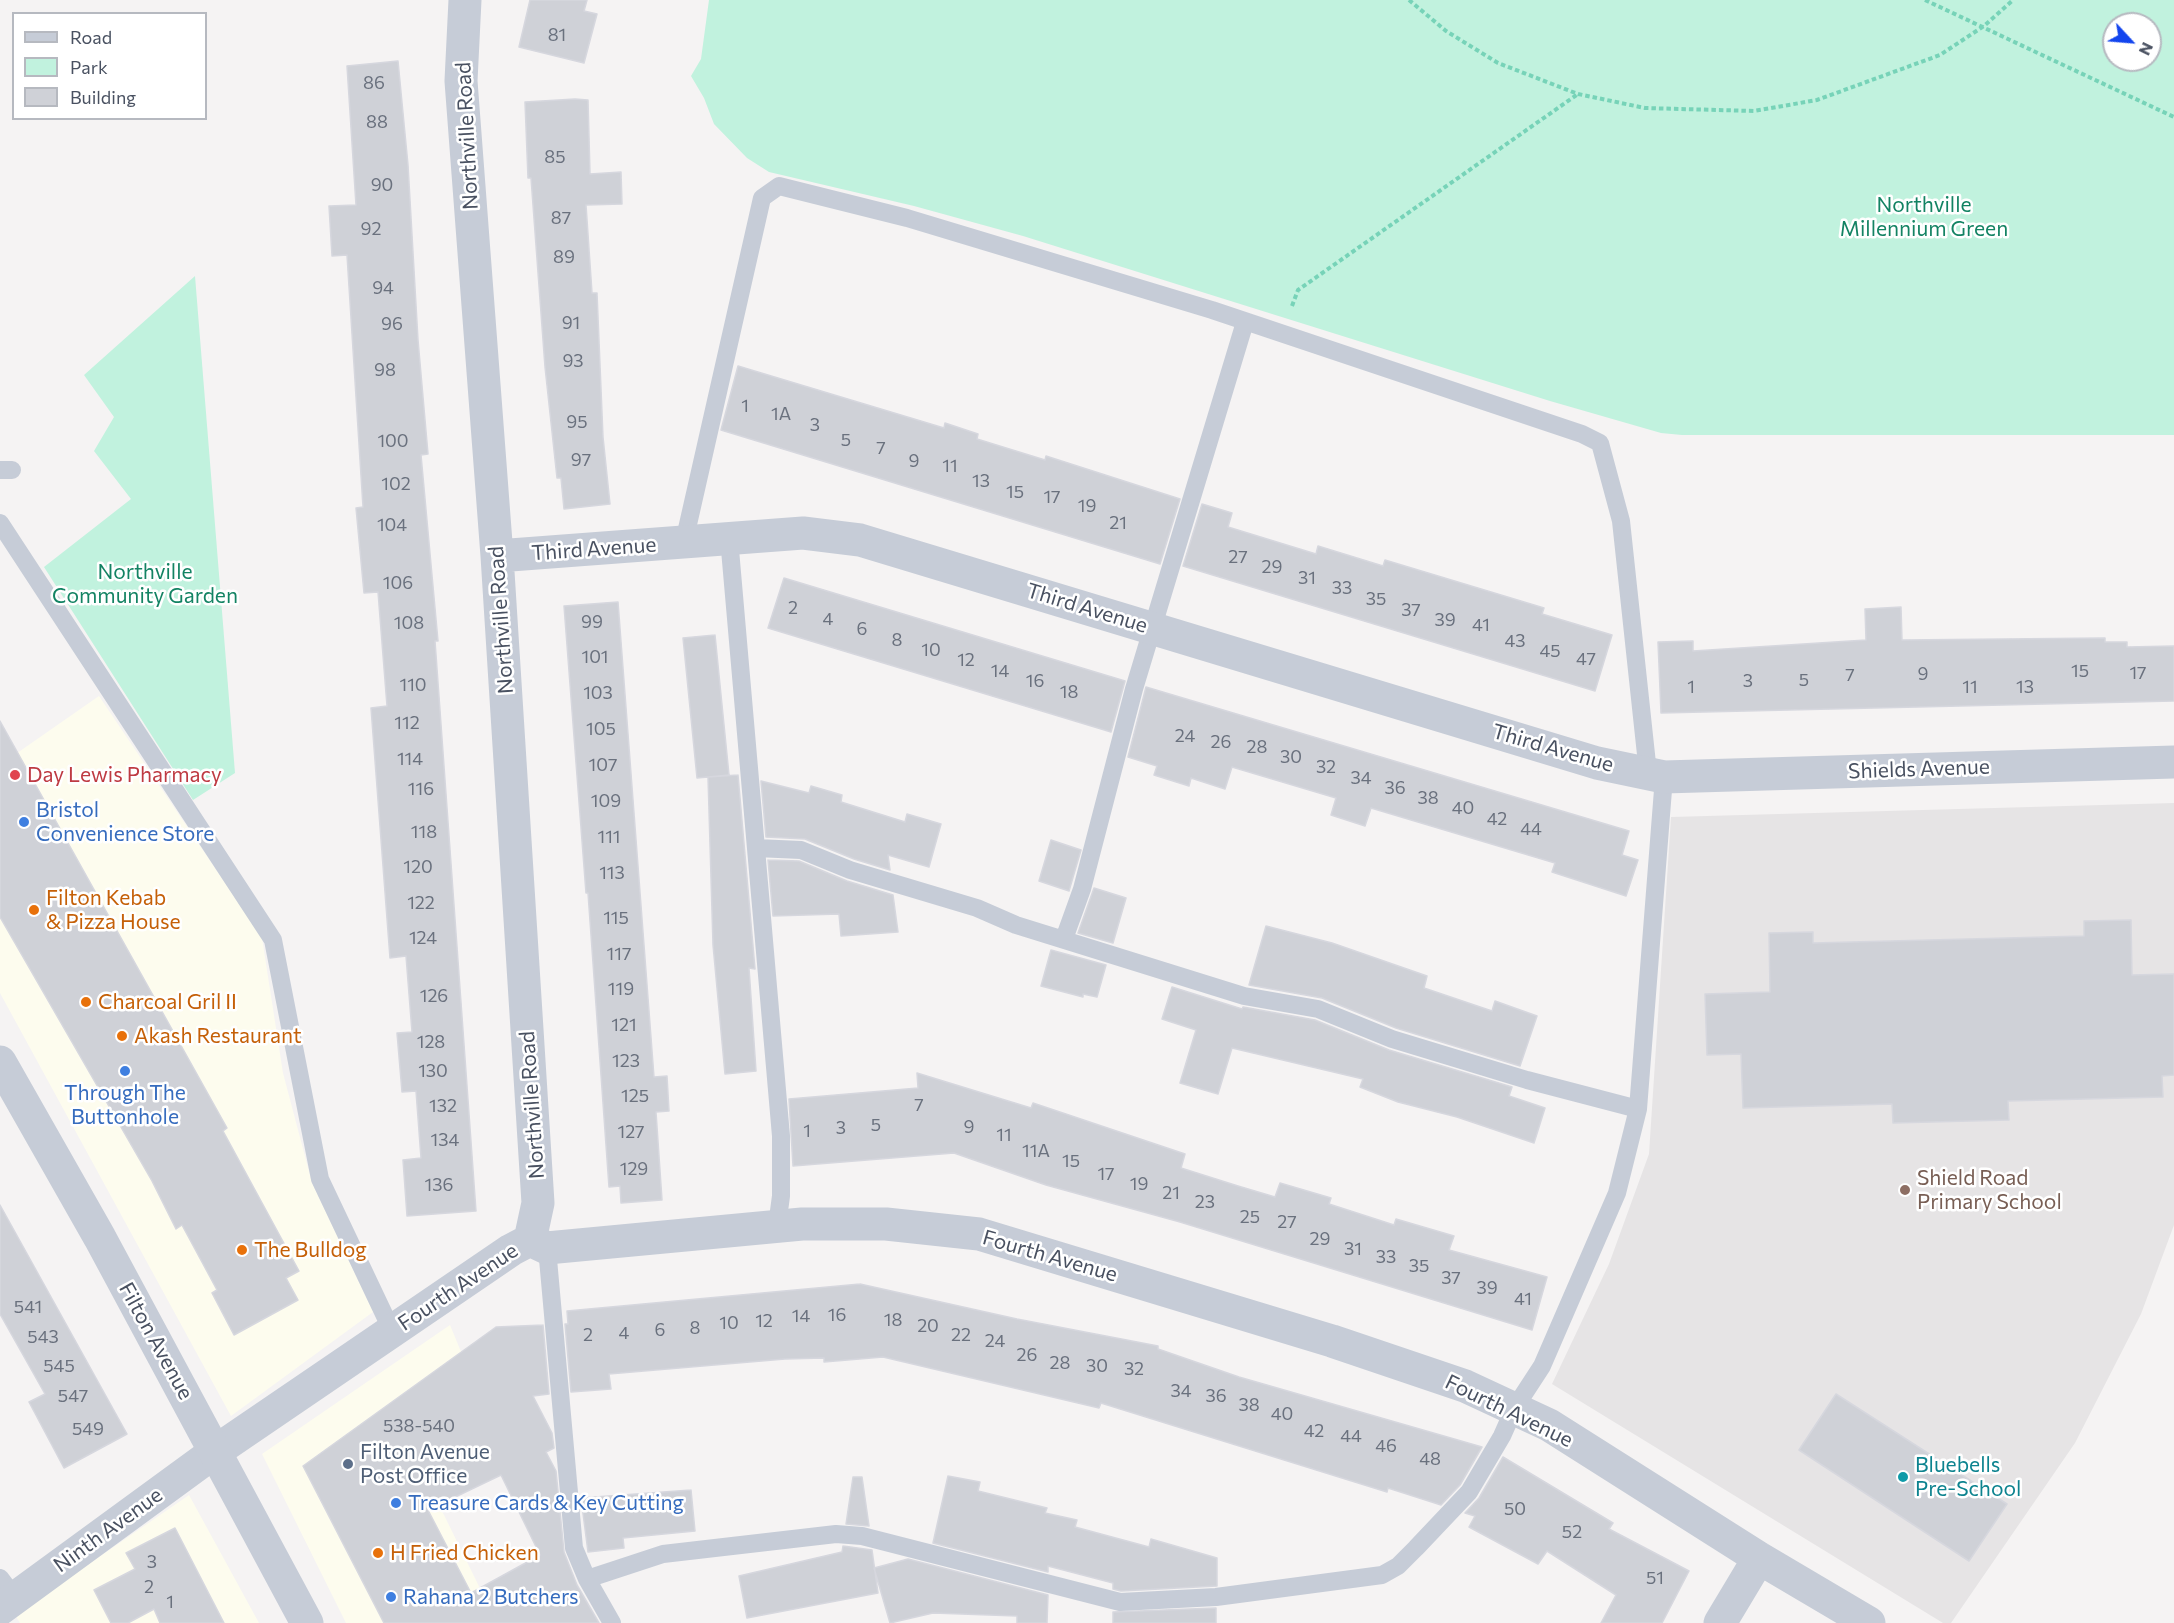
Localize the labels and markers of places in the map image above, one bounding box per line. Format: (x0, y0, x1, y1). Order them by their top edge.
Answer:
place label: Day Lewis Pharmacy (27, 762, 222, 788)
marker: Day Lewis Pharmacy (8, 768, 22, 782)
place label: Bristol Convenience Store (36, 797, 214, 847)
marker: Bristol Convenience Store (17, 815, 31, 829)
place label: Filton Kebab & Pizza House (46, 885, 181, 935)
marker: Filton Kebab & Pizza House (27, 903, 41, 917)
place label: Charcoal Gril II (98, 989, 237, 1015)
marker: Charcoal Gril II (79, 995, 93, 1009)
place label: Akash Restaurant (134, 1023, 302, 1049)
marker: Akash Restaurant (115, 1029, 129, 1043)
marker: Through The Buttonhole (118, 1064, 132, 1078)
place label: Through The Buttonhole (64, 1080, 186, 1130)
place label: Shield Road Primary School (1917, 1165, 2062, 1215)
marker: Shield Road Primary School (1898, 1183, 1912, 1197)
place label: The Bulldog (254, 1237, 367, 1263)
marker: The Bulldog (235, 1243, 249, 1257)
place label: Filton Avenue Post Office (360, 1439, 490, 1489)
place label: Bluebells Pre-School (1915, 1452, 2021, 1502)
marker: Filton Avenue Post Office (341, 1457, 355, 1471)
marker: Bluebells Pre-School (1896, 1470, 1910, 1484)
place label: Treasure Cards & Key Cutting (408, 1490, 684, 1516)
marker: Treasure Cards & Key Cutting (389, 1496, 403, 1510)
place label: H Fried Chicken (390, 1540, 539, 1566)
marker: H Fried Chicken (371, 1546, 385, 1560)
place label: Rahana 2 Butchers (403, 1584, 579, 1610)
marker: Rahana 2 Butchers (384, 1590, 398, 1604)

